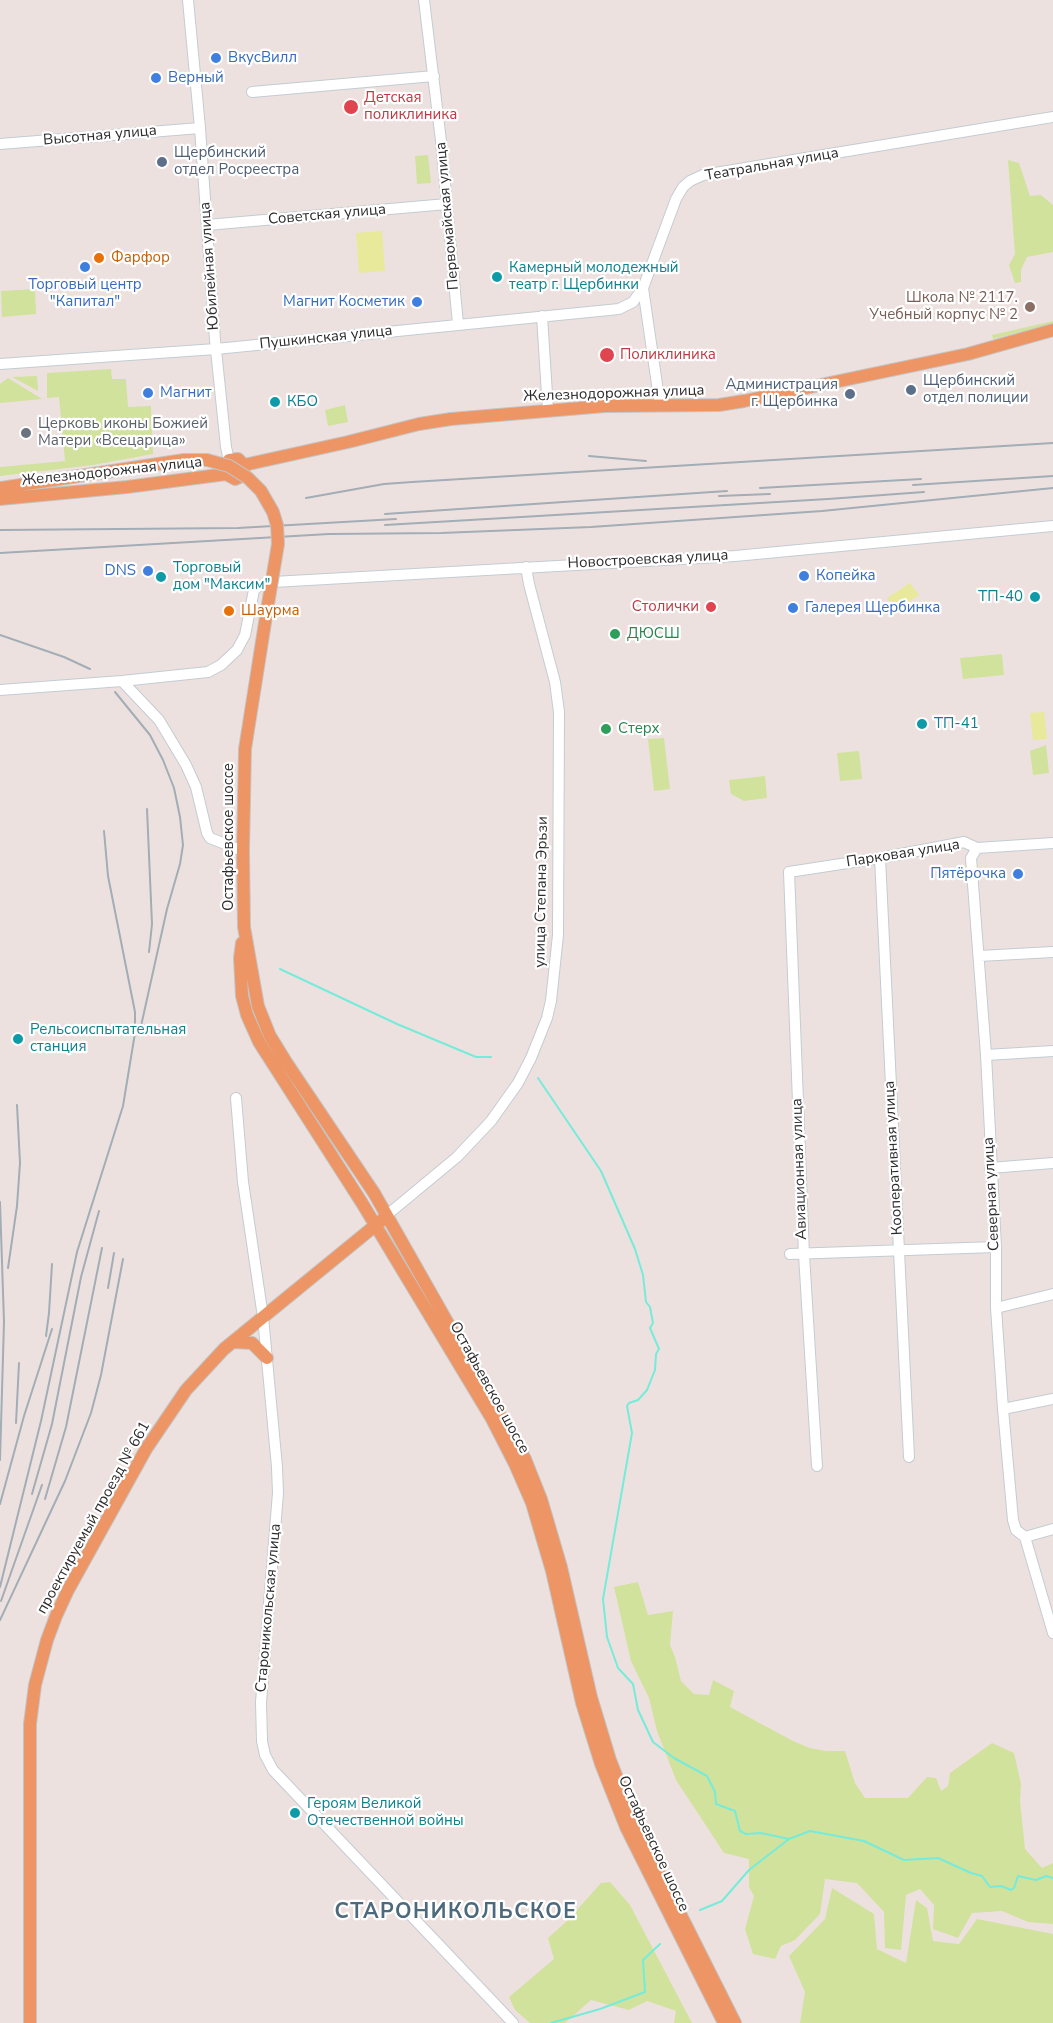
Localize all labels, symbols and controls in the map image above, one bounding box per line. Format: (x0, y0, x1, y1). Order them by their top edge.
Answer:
place label: ВкусВилл (228, 49, 297, 67)
marker: ВкусВилл (209, 51, 223, 65)
place label: Верный (168, 69, 224, 87)
marker: Верный (149, 71, 163, 85)
place label: Детская поликлиника (364, 89, 457, 124)
marker: Детская поликлиника (342, 98, 360, 116)
street label: Высотная улица (42, 122, 158, 150)
street label: Первомайская улица (433, 141, 463, 291)
place label: Щербинский отдел Росреестра (174, 144, 299, 179)
street label: Театральная улица (704, 144, 840, 186)
marker: Щербинский отдел Росреестра (155, 155, 169, 169)
street label: Юбилейная улица (197, 201, 223, 331)
street label: Советская улица (267, 201, 387, 229)
place label: Фарфор (111, 249, 170, 267)
marker: Фарфор (92, 251, 106, 265)
place label: Камерный молодежный театр г. Щербинки (509, 259, 679, 294)
marker: Торговый центр "Капитал" (78, 260, 92, 274)
marker: Камерный молодежный театр г. Щербинки (490, 270, 504, 284)
place label: Торговый центр "Капитал" (28, 276, 142, 311)
place label: Школа № 2117. Учебный корпус № 2 (869, 289, 1018, 324)
place label: Магнит Косметик (283, 293, 405, 311)
marker: Магнит Косметик (410, 295, 424, 309)
marker: Школа № 2117. Учебный корпус № 2 (1023, 300, 1037, 314)
street label: Пушкинская улица (259, 322, 393, 354)
marker: Поликлиника (598, 346, 616, 364)
place label: Поликлиника (620, 346, 716, 364)
place label: Щербинский отдел полиции (923, 372, 1029, 407)
place label: Администрация г. Щербинка (725, 376, 838, 411)
street label: Железнодорожная улица (523, 382, 705, 406)
marker: Щербинский отдел полиции (904, 383, 918, 397)
place label: Магнит (160, 384, 212, 402)
marker: Магнит (141, 386, 155, 400)
marker: Администрация г. Щербинка (843, 387, 857, 401)
place label: КБО (287, 393, 318, 411)
marker: КБО (268, 395, 282, 409)
place label: Церковь иконы Божией Матери «Всецарица» (38, 415, 208, 450)
marker: Церковь иконы Божией Матери «Всецарица» (19, 426, 33, 440)
street label: Железнодорожная улица (21, 454, 203, 490)
street label: Новостроевская улица (567, 547, 729, 573)
place label: Торговый дом "Максим" (173, 559, 270, 594)
place label: DNS (105, 562, 136, 580)
marker: DNS (141, 564, 155, 578)
place label: Копейка (816, 567, 876, 585)
marker: Копейка (797, 569, 811, 583)
marker: Торговый дом "Максим" (154, 570, 168, 584)
place label: ТП-40 (978, 588, 1023, 606)
marker: ТП-40 (1028, 590, 1042, 604)
place label: Столички (632, 598, 699, 616)
place label: Галерея Щербинка (805, 599, 940, 617)
marker: Столички (704, 600, 718, 614)
marker: Галерея Щербинка (786, 601, 800, 615)
place label: Шаурма (241, 602, 300, 620)
marker: Шаурма (222, 604, 236, 618)
place label: ДЮСШ (627, 625, 680, 643)
marker: ДЮСШ (608, 627, 622, 641)
place label: ТП-41 (934, 715, 979, 733)
marker: ТП-41 (915, 717, 929, 731)
place label: Стерх (618, 720, 660, 738)
marker: Стерх (599, 722, 613, 736)
street label: Остафьевское шоссе (220, 763, 238, 911)
street label: улица Степана Эрьзи (532, 816, 552, 968)
street label: Парковая улица (845, 836, 961, 872)
place label: Пятёрочка (930, 865, 1006, 883)
marker: Пятёрочка (1011, 867, 1025, 881)
place label: Рельсоиспытательная станция (30, 1021, 186, 1056)
marker: Рельсоиспытательная станция (11, 1032, 25, 1046)
street label: Кооперативная улица (881, 1080, 907, 1236)
street label: Авиационная улица (789, 1098, 811, 1240)
street label: Северная улица (980, 1137, 1004, 1251)
street label: Остафьевское шоссе (445, 1319, 533, 1457)
street label: проектируемый проезд № 661 (33, 1419, 155, 1617)
street label: Староникольская улица (253, 1523, 285, 1693)
street label: Остафьевское шоссе (614, 1773, 692, 1915)
place label: Героям Великой Отечественной войны (307, 1795, 464, 1830)
marker: Героям Великой Отечественной войны (288, 1806, 302, 1820)
district label: СТАРОНИКОЛЬСКОЕ (335, 1900, 577, 1926)

